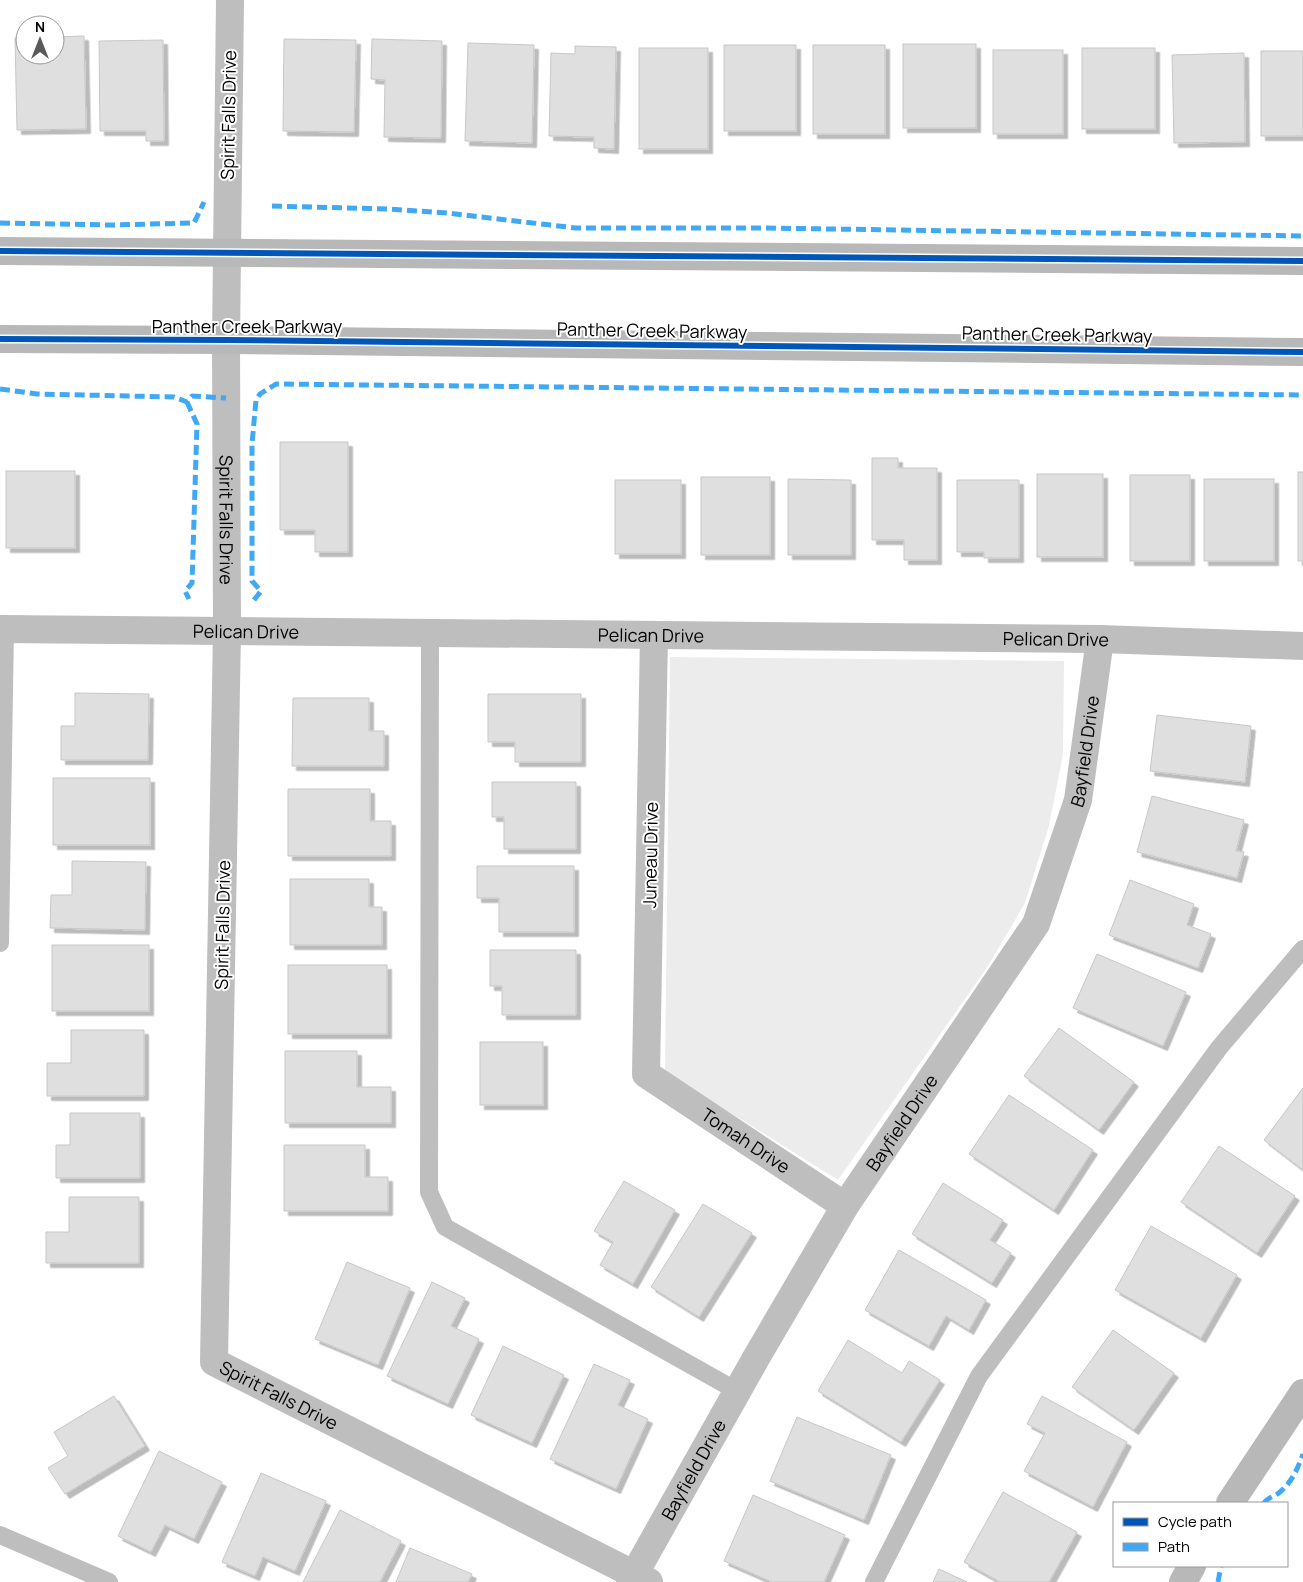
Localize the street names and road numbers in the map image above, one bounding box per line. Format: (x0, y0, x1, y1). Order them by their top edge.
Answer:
street label: Spirit Falls Drive (215, 50, 241, 180)
street label: Panther Creek Parkway (152, 314, 343, 338)
street label: Panther Creek Parkway (557, 316, 748, 344)
street label: Panther Creek Parkway (962, 320, 1153, 348)
street label: Spirit Falls Drive (214, 455, 239, 585)
street label: Pelican Drive (193, 619, 299, 644)
street label: Pelican Drive (598, 622, 704, 647)
street label: Pelican Drive (1003, 626, 1109, 651)
street label: Bayfield Drive (1064, 694, 1104, 810)
street label: Juneau Drive (637, 802, 663, 908)
street label: Spirit Falls Drive (209, 860, 235, 990)
street label: Bayfield Drive (860, 1069, 943, 1176)
street label: Tomah Drive (697, 1102, 795, 1178)
street label: Spirit Falls Drive (216, 1355, 342, 1435)
street label: Bayfield Drive (655, 1415, 731, 1524)

